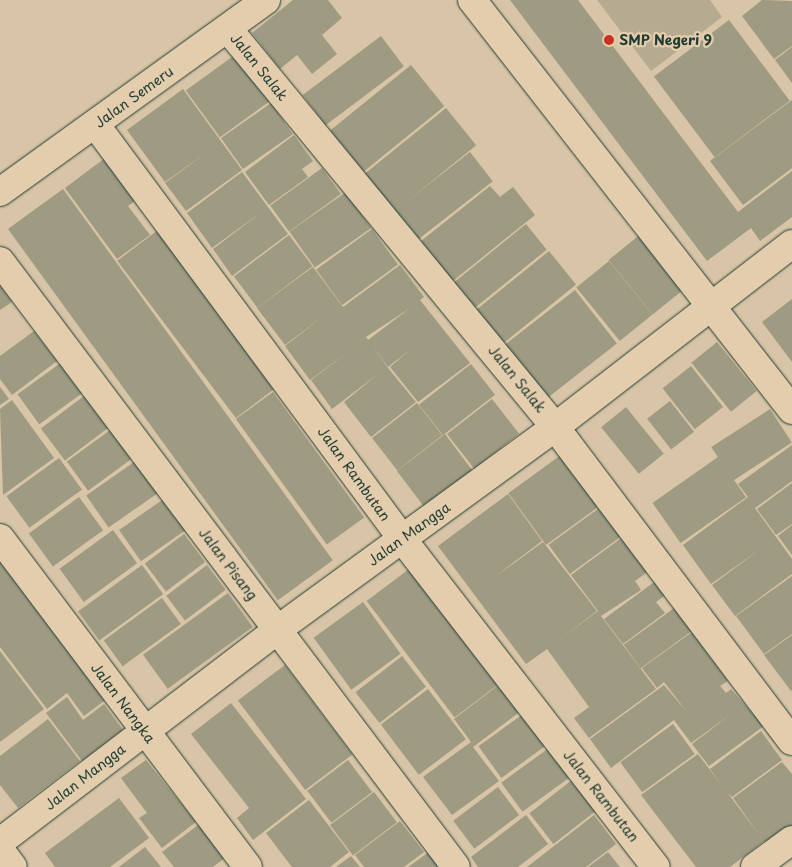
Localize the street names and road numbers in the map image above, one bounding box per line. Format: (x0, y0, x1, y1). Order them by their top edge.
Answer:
street label: Jalan Salak (227, 30, 291, 104)
street label: Jalan Semeru (91, 63, 177, 131)
street label: Jalan Salak (485, 342, 549, 416)
street label: Jalan Rambutan (314, 424, 394, 524)
street label: Jalan Mangga (364, 498, 454, 570)
street label: Jalan Pisang (195, 525, 261, 603)
street label: Jalan Nangka (87, 659, 159, 747)
street label: Jalan Mangga (41, 740, 129, 814)
street label: Jalan Rambutan (560, 747, 642, 845)

